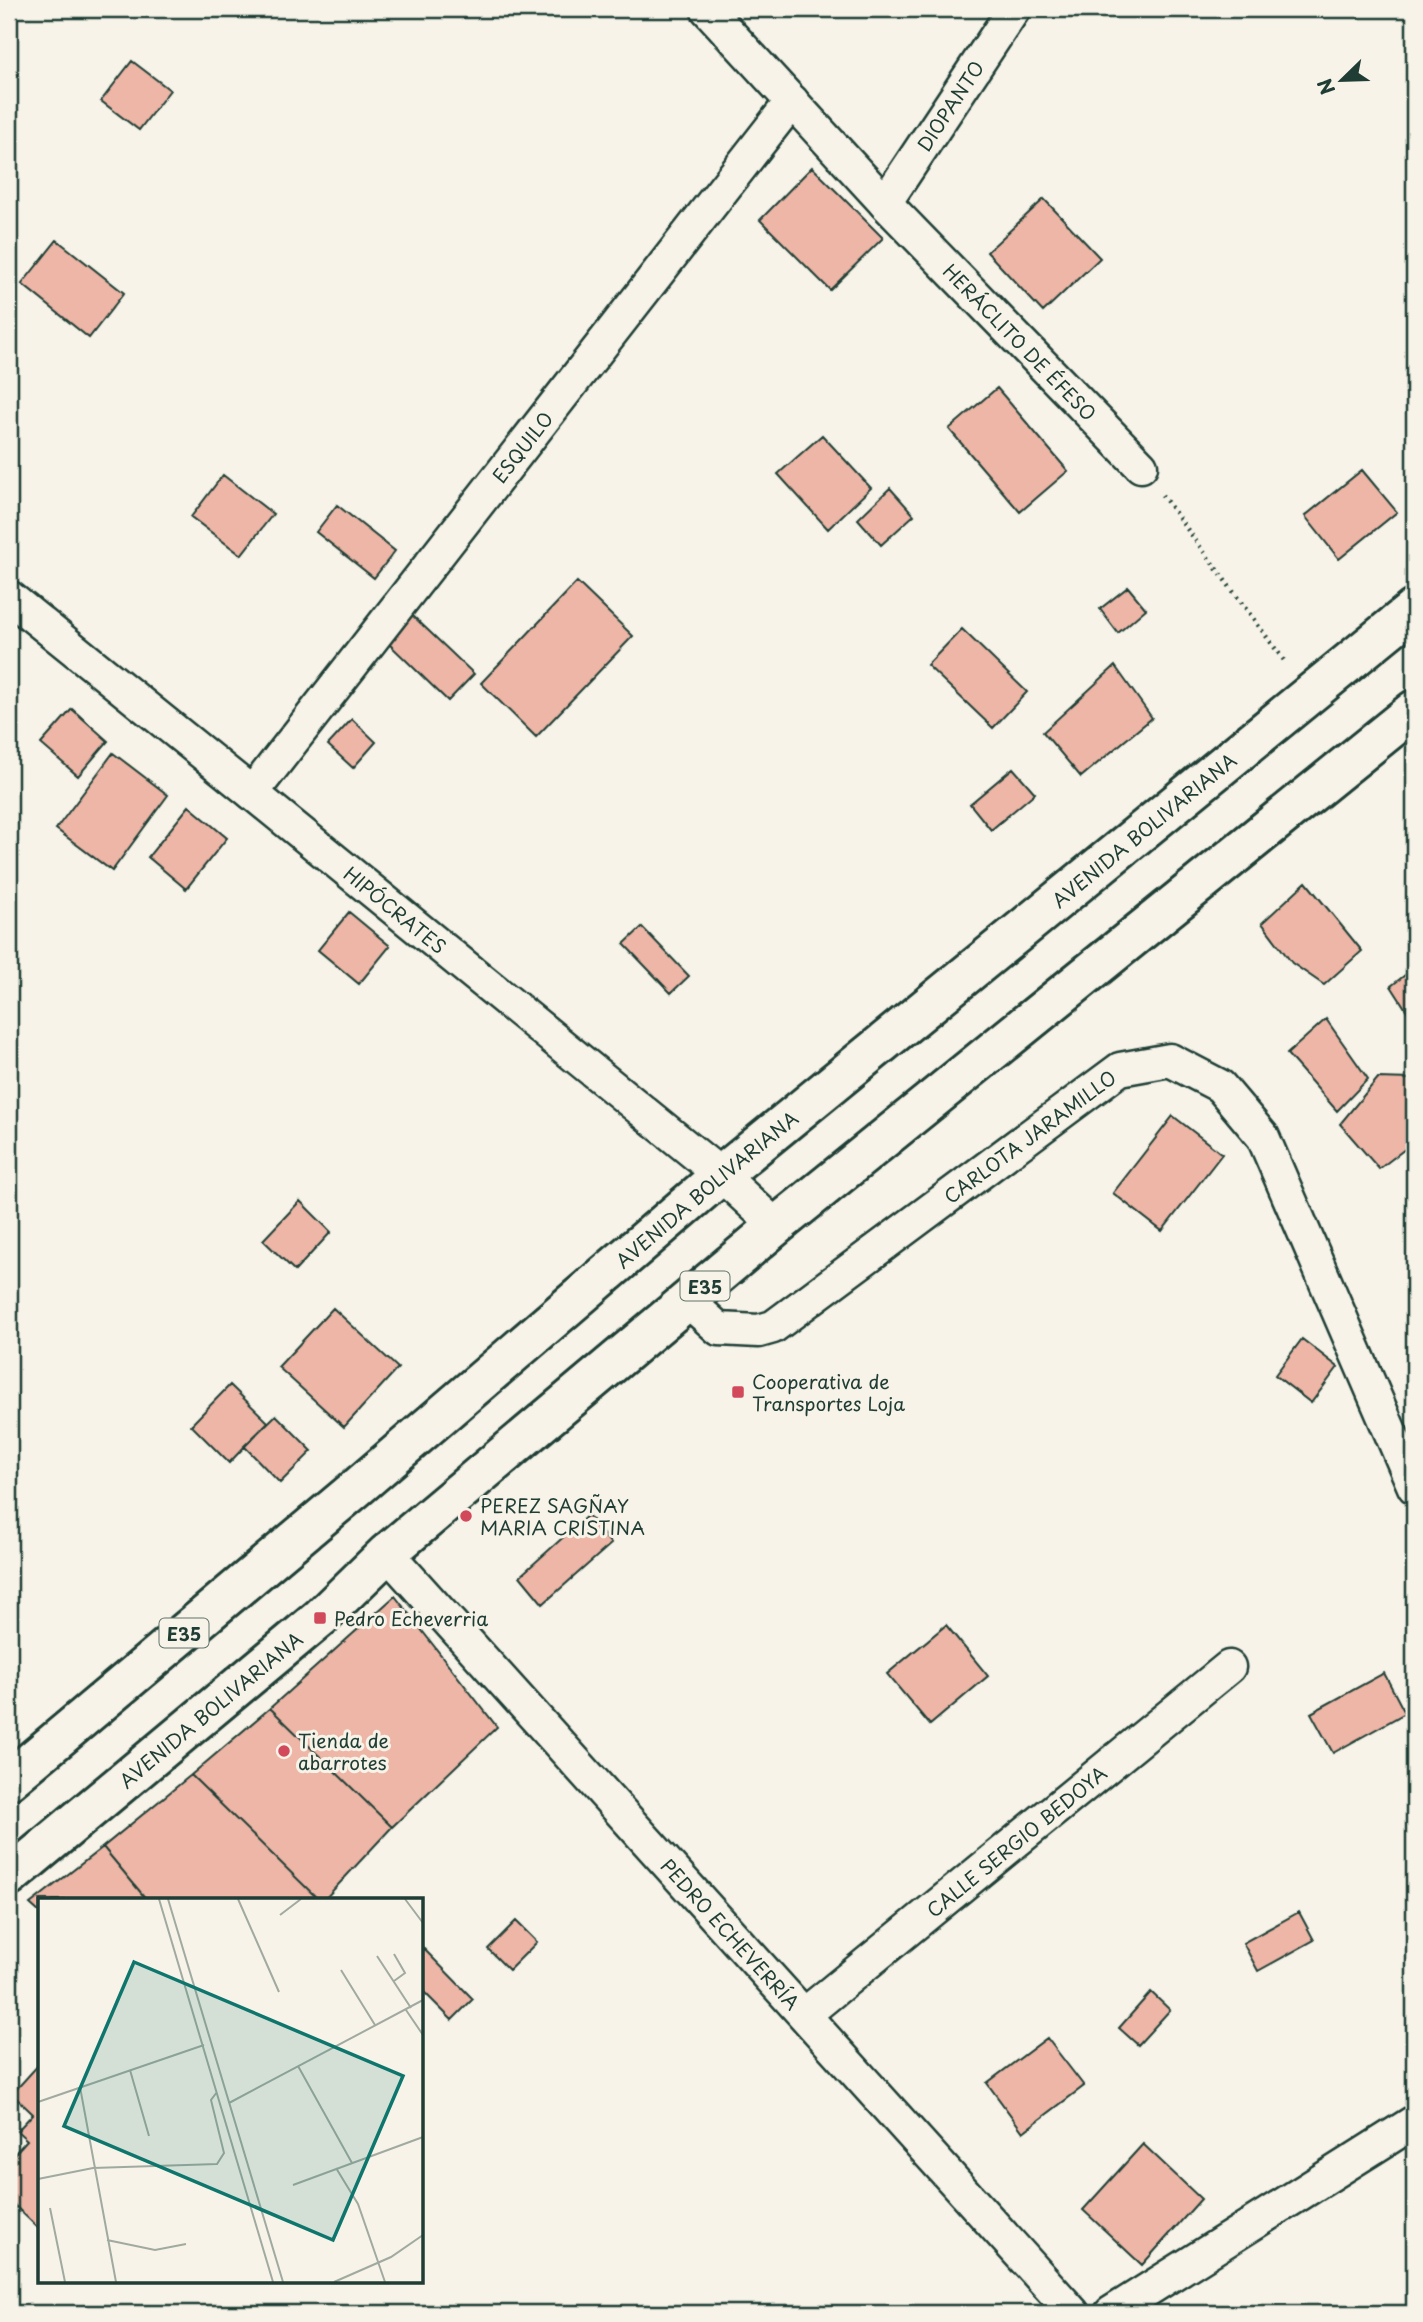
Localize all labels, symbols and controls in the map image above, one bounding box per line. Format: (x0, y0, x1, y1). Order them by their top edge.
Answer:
north arrow (1308, 46, 1378, 116)
street label: DIOPANTO (910, 55, 990, 156)
text: N (1310, 75, 1341, 99)
street label: HERÁCLITO DE ÉFESO (937, 257, 1103, 426)
street label: ESQUILO (485, 405, 559, 489)
street label: AVENIDA BOLIVARIANA (1045, 746, 1242, 914)
street label: HIPÓCRATES (338, 859, 452, 960)
street label: CARLOTA JARAMILLO (938, 1063, 1121, 1210)
street label: AVENIDA BOLIVARIANA (609, 1104, 804, 1274)
road number: E35 (680, 1272, 730, 1301)
place label: Cooperativa de Transportes Loja (752, 1367, 905, 1417)
marker: Cooperativa de Transportes Loja (730, 1384, 746, 1400)
place label: PEREZ SAGÑAY MARIA CRISTINA (480, 1491, 645, 1541)
marker: PEREZ SAGÑAY MARIA CRISTINA (458, 1508, 474, 1524)
place label: Pedro Echeverria (334, 1604, 488, 1632)
marker: Pedro Echeverria (312, 1610, 328, 1626)
road number: E35 (160, 1618, 208, 1648)
street label: AVENIDA BOLIVARIANA (113, 1625, 308, 1794)
place label: Tienda de abarrotes (298, 1726, 389, 1776)
marker: Tienda de abarrotes (276, 1743, 292, 1759)
street label: CALLE SERGIO BEDOYA (920, 1759, 1112, 1923)
street label: PEDRO ECHEVERRÍA (655, 1852, 807, 2016)
inset map (38, 1898, 424, 2284)

